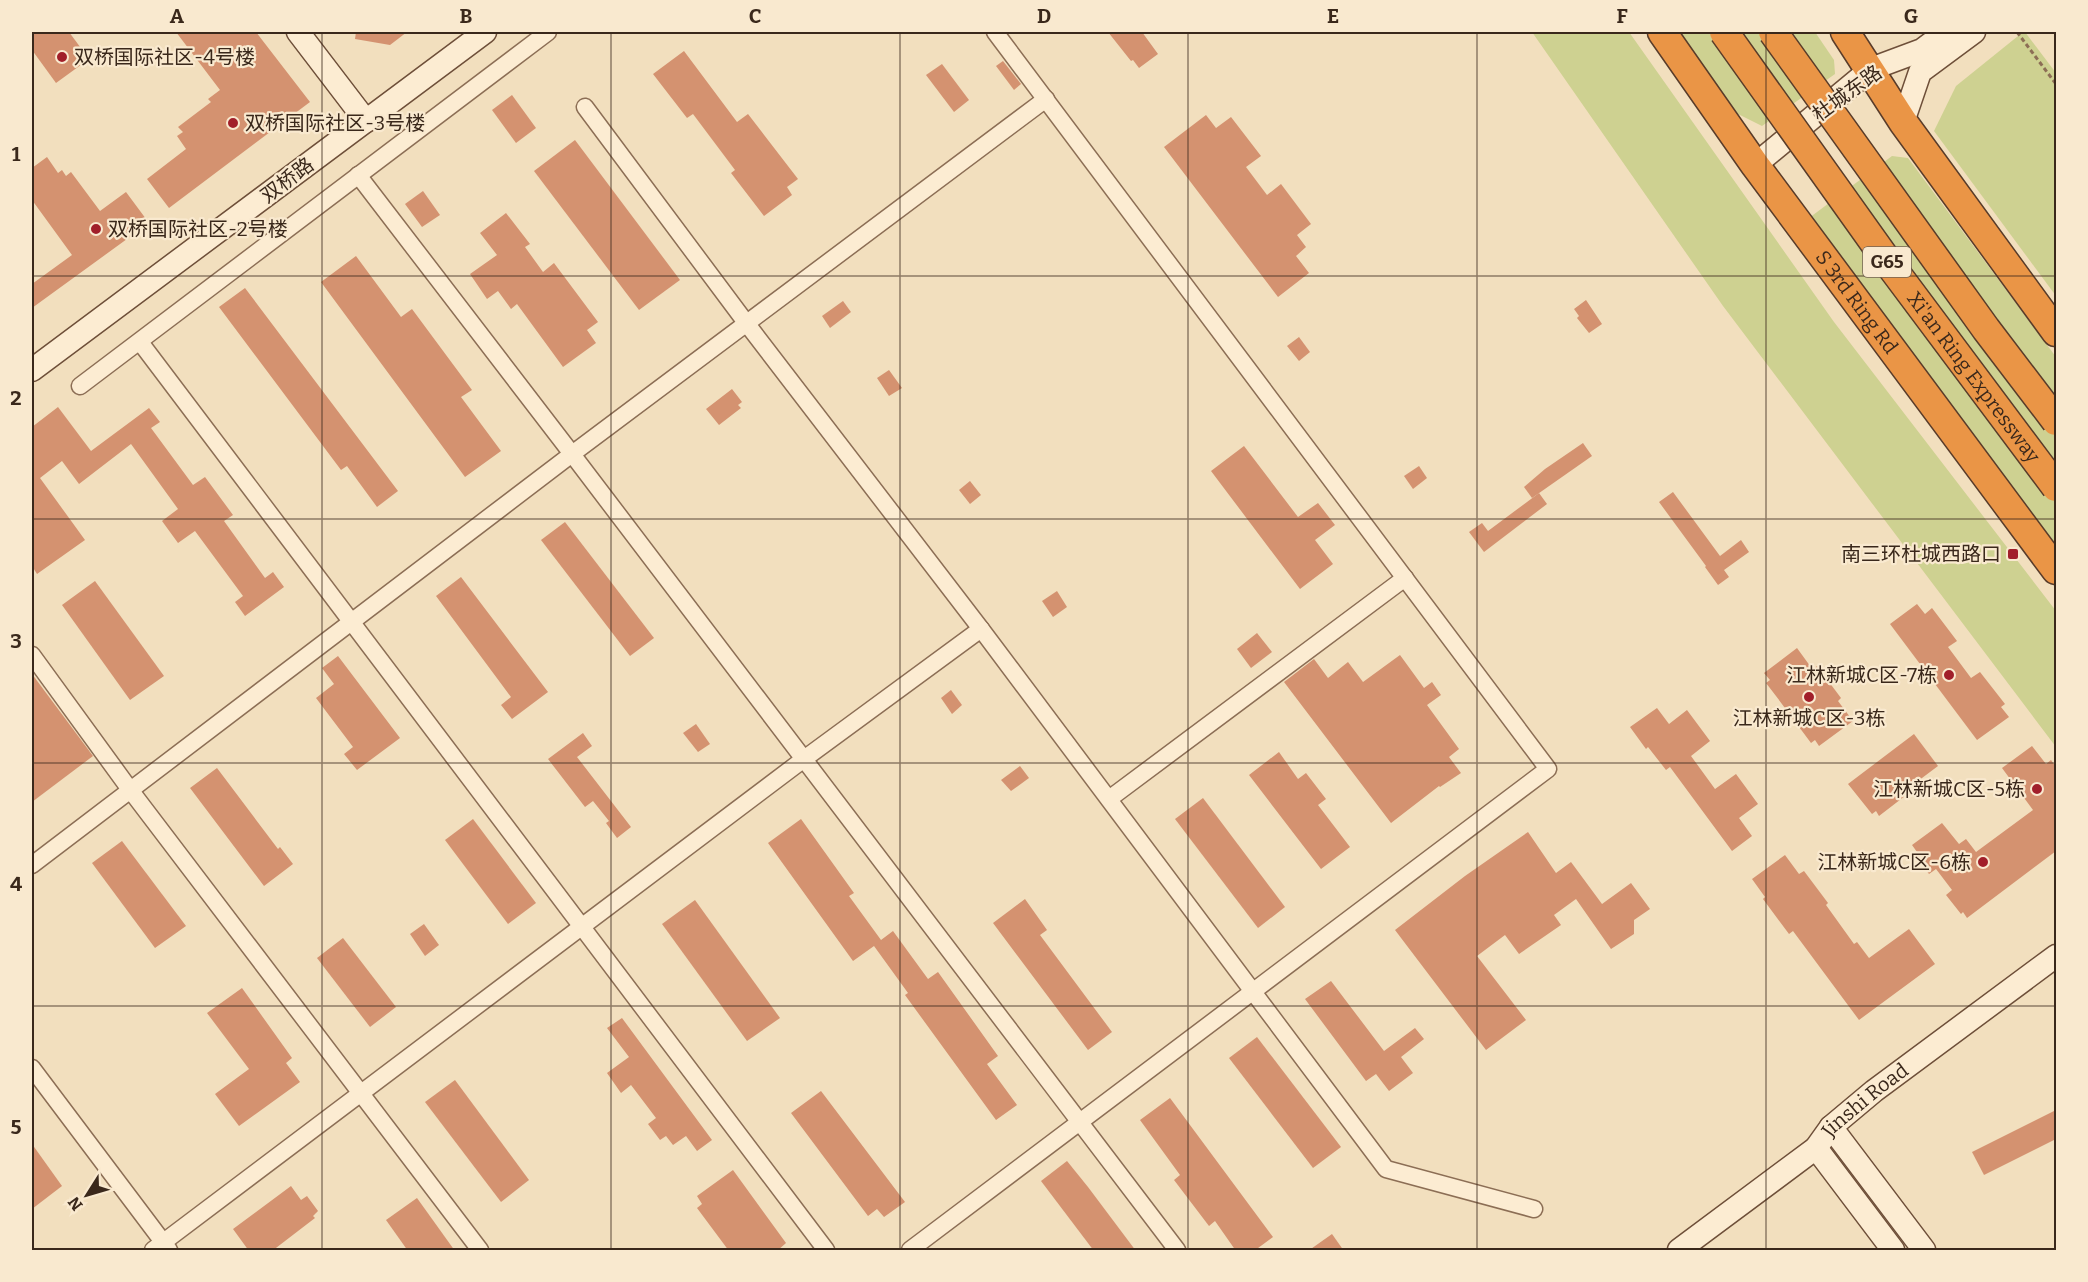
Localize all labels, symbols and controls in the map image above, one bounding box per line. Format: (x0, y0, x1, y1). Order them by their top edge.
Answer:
text: A (170, 4, 185, 28)
text: B (460, 4, 473, 28)
text: C (749, 4, 761, 28)
text: D (1037, 4, 1051, 28)
text: E (1327, 4, 1339, 28)
text: F (1616, 4, 1628, 28)
text: G (1904, 4, 1918, 28)
place label: 双桥国际社区-4号楼 (74, 45, 255, 69)
marker: 双桥国际社区-4号楼 (55, 50, 69, 64)
street label: 杜城东路 (1808, 60, 1886, 126)
place label: 双桥国际社区-3号楼 (245, 111, 425, 135)
marker: 双桥国际社区-3号楼 (226, 116, 240, 130)
text: 1 (12, 142, 21, 166)
street label: 双桥路 (256, 152, 318, 208)
place label: 双桥国际社区-2号楼 (108, 217, 288, 241)
marker: 双桥国际社区-2号楼 (89, 222, 103, 236)
street label: S 3rd Ring Rd (1811, 246, 1903, 358)
road number: G65 (1863, 247, 1911, 277)
street label: Xi'an Ring Expressway (1902, 287, 2046, 467)
text: 2 (10, 386, 22, 410)
place label: 南三环杜城西路口 (1841, 542, 2001, 566)
marker: 南三环杜城西路口 (2006, 547, 2020, 561)
text: 3 (10, 629, 22, 653)
place label: 江林新城C区-7栋 (1786, 663, 1937, 687)
marker: 江林新城C区-7栋 (1942, 668, 1956, 682)
marker: 江林新城C区-3栋 (1802, 690, 1816, 704)
place label: 江林新城C区-3栋 (1732, 706, 1886, 730)
place label: 江林新城C区-5栋 (1873, 777, 2025, 801)
marker: 江林新城C区-5栋 (2030, 782, 2044, 796)
place label: 江林新城C区-6栋 (1817, 850, 1971, 874)
marker: 江林新城C区-6栋 (1976, 855, 1990, 869)
text: 4 (10, 872, 22, 896)
street label: Jinshi Road (1816, 1058, 1913, 1142)
text: 5 (11, 1115, 22, 1139)
north arrow (57, 1165, 117, 1225)
text: N (64, 1193, 87, 1214)

